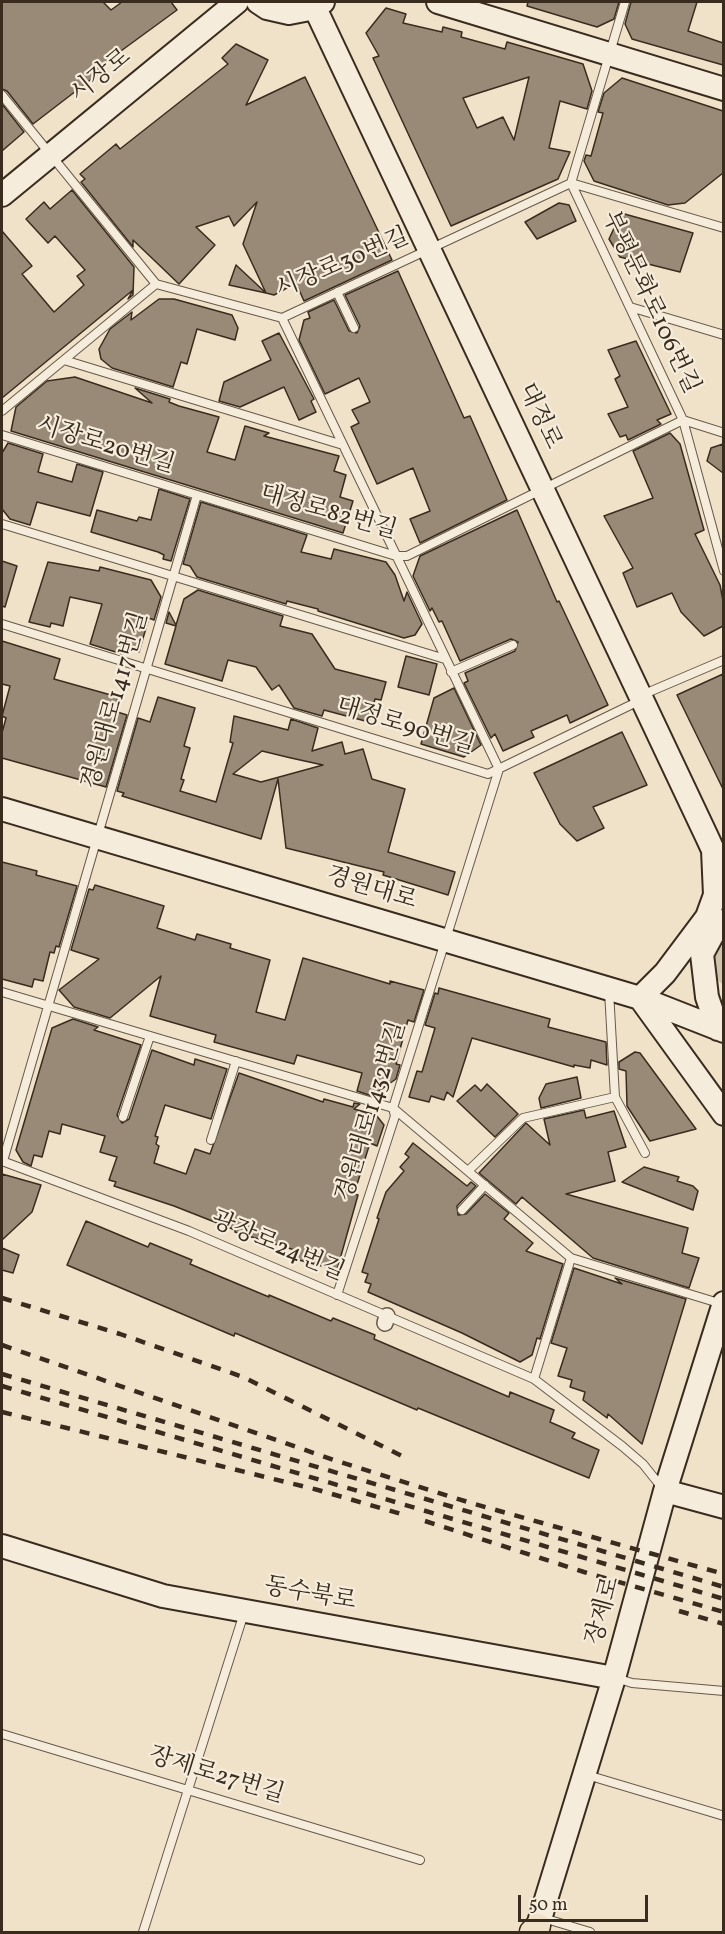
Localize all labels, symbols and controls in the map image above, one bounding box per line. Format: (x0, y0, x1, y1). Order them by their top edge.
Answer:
street label: 시장로 (66, 44, 138, 110)
street label: 부평문화로106번길 (594, 207, 704, 399)
street label: 시장로30번길 (272, 224, 414, 306)
street label: 대정로 (510, 379, 566, 455)
street label: 시장로20번길 (32, 412, 178, 482)
street label: 대정로82번길 (256, 481, 400, 547)
street label: 경원대로1417번길 (78, 609, 156, 793)
street label: 대정로90번길 (332, 693, 478, 763)
street label: 경원대로 (322, 863, 420, 917)
street label: 경원대로1432번길 (332, 1018, 414, 1206)
street label: 광장로24번길 (206, 1207, 348, 1289)
street label: 동수북로 (262, 1574, 358, 1618)
street label: 장제로 (582, 1574, 628, 1648)
street label: 장제로27번길 (145, 1743, 287, 1811)
scale bar (521, 1883, 652, 1921)
text: 50 m (529, 1893, 568, 1918)

